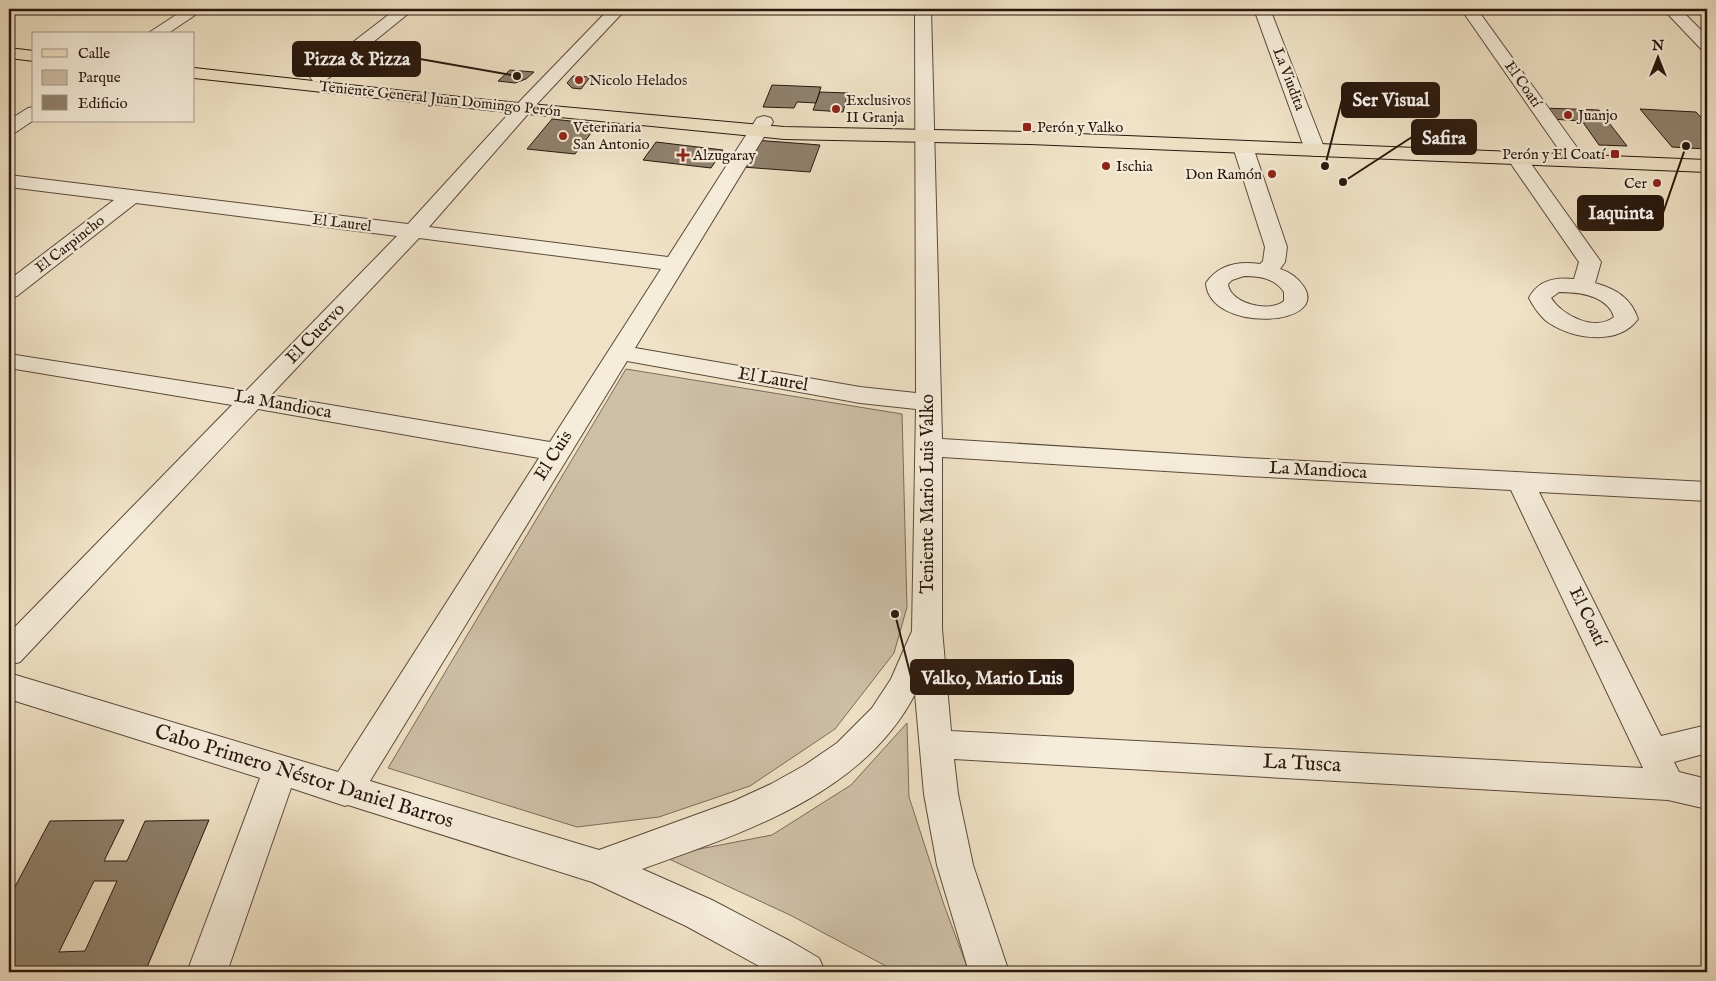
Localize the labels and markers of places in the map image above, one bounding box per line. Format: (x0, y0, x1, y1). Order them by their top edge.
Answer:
callout: Pizza & Pizza (293, 42, 420, 76)
place label: Nicolo Helados (589, 71, 687, 90)
marker: Nicolo Helados (573, 74, 585, 86)
callout: Ser Visual (1342, 83, 1439, 117)
place label: Exclusivos II Granja (846, 91, 911, 127)
marker: Exclusivos II Granja (830, 103, 842, 115)
place label: Juanjo (1576, 106, 1618, 125)
marker: Juanjo (1562, 109, 1574, 121)
place label: Veterinaria San Antonio (572, 118, 650, 154)
place label: Perón y Valko (1037, 118, 1123, 137)
callout: Safira (1412, 120, 1476, 154)
marker: Perón y Valko (1021, 121, 1033, 133)
marker: Veterinaria San Antonio (557, 130, 569, 142)
place label: Perón y El Coatí (1502, 145, 1606, 164)
place label: Alzugaray (692, 146, 756, 165)
marker: Perón y El Coatí (1609, 148, 1621, 160)
marker: Alzugaray (677, 149, 689, 161)
place label: Ischia (1116, 157, 1153, 176)
marker: Ischia (1100, 160, 1112, 172)
place label: Don Ramón (1185, 165, 1262, 184)
marker: Don Ramón (1266, 168, 1278, 180)
place label: Cer (1624, 174, 1647, 193)
marker: Cer (1651, 177, 1663, 189)
callout: Iaquinta (1578, 196, 1663, 230)
callout: Valko, Mario Luis (911, 660, 1073, 694)

